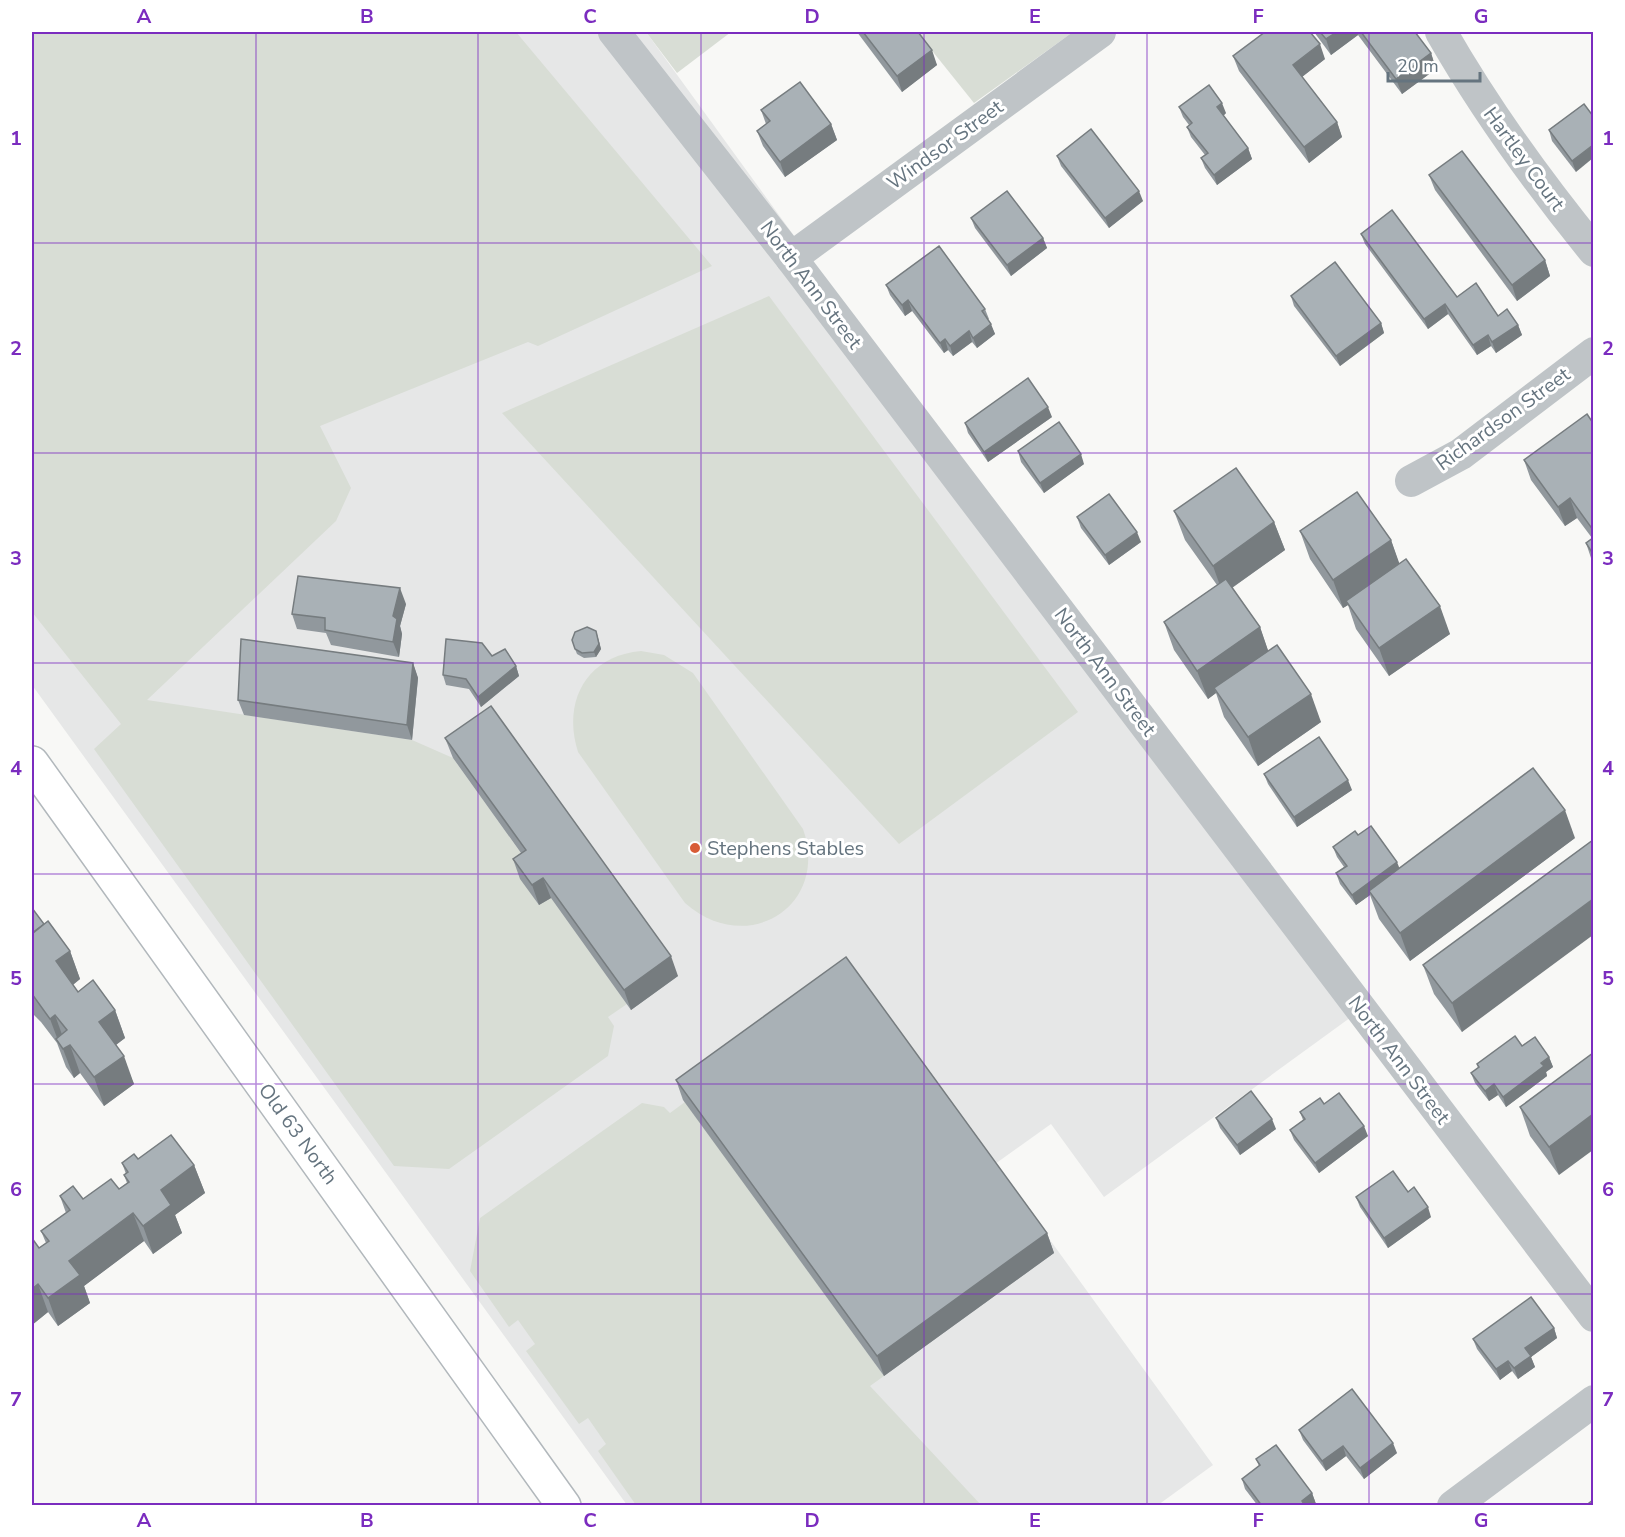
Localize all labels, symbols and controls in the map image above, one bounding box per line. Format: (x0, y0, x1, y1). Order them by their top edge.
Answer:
text: A (137, 3, 152, 30)
text: B (360, 3, 374, 30)
text: C (583, 3, 597, 30)
text: D (804, 3, 820, 30)
text: E (1029, 3, 1041, 30)
text: F (1252, 3, 1264, 30)
text: G (1474, 3, 1488, 30)
scale bar (1388, 45, 1480, 83)
text: 20 m (1397, 54, 1439, 78)
street label: Windsor Street (882, 93, 1009, 196)
street label: Hartley Court (1477, 102, 1571, 217)
text: 1 (10, 125, 22, 152)
text: 1 (1602, 125, 1614, 152)
street label: North Ann Street (754, 215, 869, 355)
text: 2 (10, 335, 22, 362)
text: 2 (1602, 335, 1614, 362)
street label: Richardson Street (1430, 361, 1576, 477)
text: 3 (10, 545, 22, 572)
text: 3 (1602, 545, 1614, 572)
street label: North Ann Street (1048, 602, 1163, 742)
text: 4 (10, 755, 22, 782)
text: 4 (1602, 755, 1614, 782)
place label: Stephens Stables (707, 835, 864, 862)
marker: Stephens Stables (688, 841, 702, 855)
text: 5 (10, 965, 22, 992)
text: 5 (1602, 965, 1614, 992)
street label: North Ann Street (1342, 990, 1457, 1130)
street label: Old 63 North (252, 1078, 344, 1190)
text: 6 (10, 1176, 22, 1203)
text: 6 (1602, 1176, 1614, 1203)
text: 7 (10, 1386, 22, 1413)
text: 7 (1602, 1386, 1614, 1413)
text: A (137, 1507, 152, 1534)
text: B (360, 1507, 374, 1534)
text: C (583, 1507, 597, 1534)
text: D (804, 1507, 820, 1534)
text: E (1029, 1507, 1041, 1534)
text: F (1252, 1507, 1264, 1534)
text: G (1474, 1507, 1488, 1534)

